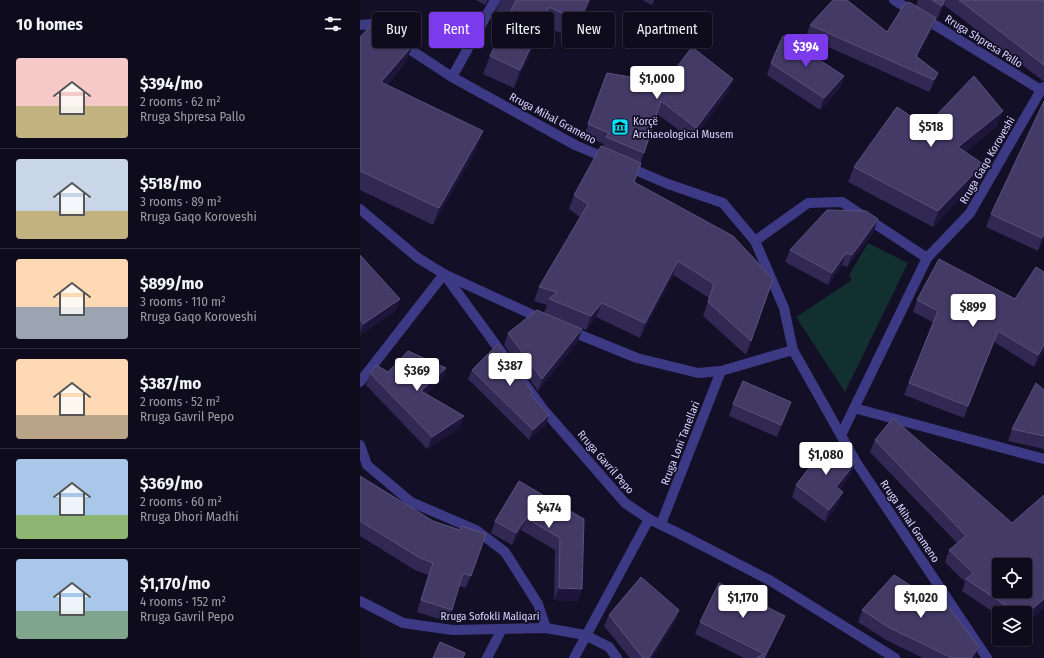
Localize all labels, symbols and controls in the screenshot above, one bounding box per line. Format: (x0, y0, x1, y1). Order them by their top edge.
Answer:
chip: Buy (372, 12, 421, 48)
chip: Rent (429, 12, 484, 48)
chip: Filters (492, 12, 554, 48)
chip: New (562, 12, 615, 48)
chip: Apartment (623, 12, 712, 48)
street label: Rruga Shpresa Pallo (942, 12, 1025, 71)
icon: filters (322, 13, 344, 35)
text: 10 homes (16, 14, 83, 35)
pin: $394 (782, 34, 830, 68)
text: $394 (793, 39, 819, 54)
pin: $1,000 (624, 66, 690, 100)
text: $1,000 (639, 71, 675, 86)
text: $394/mo (140, 73, 203, 94)
icon: home (48, 74, 96, 122)
street label: Rruga Mihal Grameno (507, 90, 599, 147)
text: 2 rooms · 62 m² (140, 94, 221, 109)
text: Rruga Shpresa Pallo (140, 109, 245, 124)
pin: $518 (907, 114, 955, 148)
street label: Rruga Gaqo Koroveshi (957, 114, 1018, 206)
place label: Korçë Archaeological Musem (633, 115, 734, 141)
museum icon: Korçë Archaeological Musem (610, 117, 630, 137)
text: $518 (919, 119, 943, 134)
text: $518/mo (140, 173, 202, 194)
icon: home (48, 175, 96, 223)
text: 3 rooms · 89 m² (140, 194, 222, 209)
text: Rruga Gaqo Koroveshi (140, 209, 257, 224)
text: $899/mo (140, 273, 204, 294)
icon: home (48, 275, 96, 323)
text: 3 rooms · 110 m² (140, 294, 226, 309)
pin: $899 (949, 294, 997, 328)
text: $899 (960, 299, 986, 314)
text: Rruga Gaqo Koroveshi (140, 309, 257, 324)
pin: $387 (486, 353, 534, 387)
pin: $369 (393, 358, 441, 392)
text: $387 (498, 358, 522, 373)
text: $369 (404, 363, 430, 378)
text: $387/mo (140, 373, 201, 394)
icon: home (48, 375, 96, 423)
text: 2 rooms · 52 m² (140, 394, 220, 409)
street label: Rruga Loni Tanellari (658, 399, 703, 487)
text: Rruga Gavril Pepo (140, 409, 234, 424)
street label: Rruga Gavril Pepo (575, 428, 637, 497)
pin: $1,080 (793, 442, 859, 476)
text: $1,080 (808, 447, 844, 462)
text: $369/mo (140, 473, 203, 494)
icon: home (48, 475, 96, 523)
street label: Rruga Mihal Grameno (877, 478, 942, 565)
text: 2 rooms · 60 m² (140, 494, 222, 509)
pin: $474 (525, 495, 573, 529)
text: $474 (537, 500, 561, 515)
text: Rruga Dhori Madhi (140, 509, 239, 524)
map controls (992, 558, 1032, 646)
button: locate (992, 558, 1032, 598)
text: $1,170/mo (140, 573, 210, 594)
icon: home (48, 575, 96, 623)
pin: $1,170 (710, 585, 776, 619)
pin: $1,020 (888, 585, 954, 619)
text: $1,170 (727, 590, 759, 605)
text: $1,020 (904, 590, 938, 605)
text: 4 rooms · 152 m² (140, 594, 226, 609)
button: layers (992, 606, 1032, 646)
text: Rruga Gavril Pepo (140, 609, 234, 624)
street label: Rruga Sofokli Maliqari (441, 610, 540, 623)

